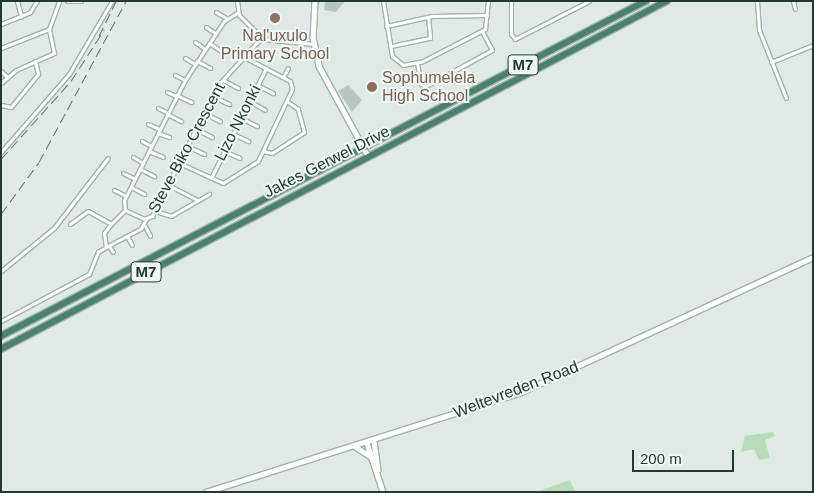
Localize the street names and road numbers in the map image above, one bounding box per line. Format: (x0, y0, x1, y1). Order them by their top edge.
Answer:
road number: M7 (507, 52, 539, 78)
street label: Steve Biko Crescent (144, 80, 230, 216)
street label: Lizo Nkonki (211, 82, 265, 164)
street label: Jakes Gerwel Drive (261, 122, 393, 202)
road number: M7 (130, 260, 162, 284)
street label: Weltevreden Road (451, 357, 581, 423)

